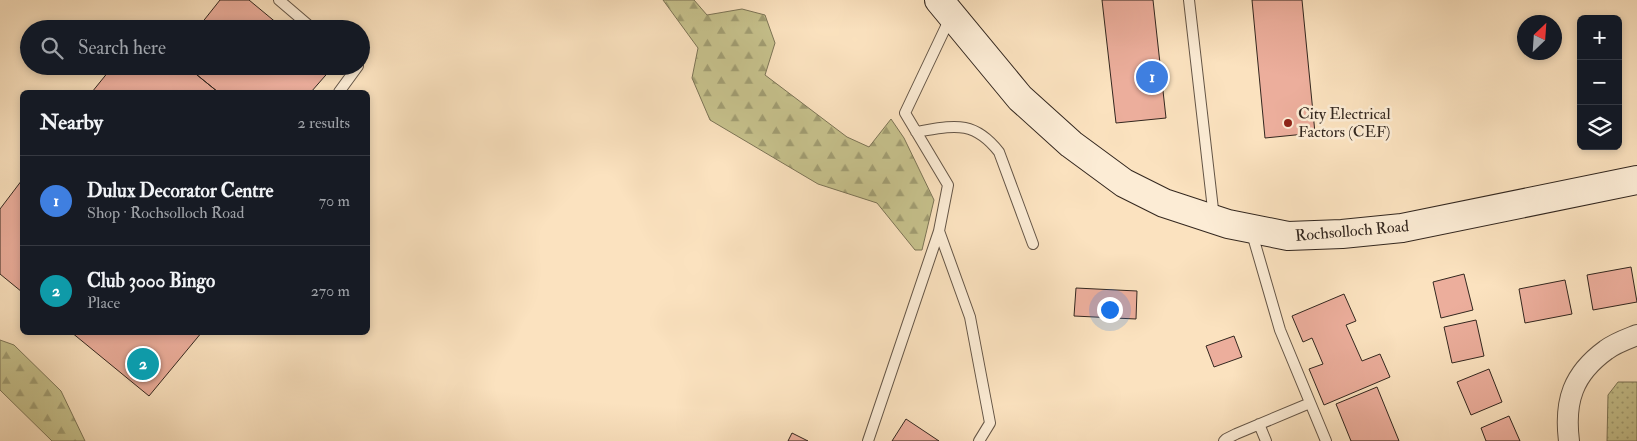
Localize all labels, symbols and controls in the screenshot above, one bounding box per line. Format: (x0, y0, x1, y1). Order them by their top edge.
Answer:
north arrow (1517, 15, 1562, 60)
map controls (1577, 15, 1622, 150)
button: + (1577, 15, 1622, 60)
search box (20, 20, 370, 75)
icon: search (38, 34, 66, 62)
text: Search here (78, 36, 166, 60)
pin: 1 (1136, 58, 1168, 96)
button: − (1577, 60, 1622, 105)
place label: City Electrical Factors (CEF) (1298, 104, 1391, 142)
button: layers (1577, 105, 1622, 150)
text: Nearby (40, 109, 103, 136)
text: 2 results (297, 113, 350, 133)
marker: City Electrical Factors (CEF) (1282, 117, 1294, 129)
text: Dulux Decorator Centre (87, 179, 273, 203)
text: 1 (53, 191, 59, 211)
text: 70 m (319, 191, 350, 211)
text: Shop · Rochsolloch Road (87, 203, 244, 223)
street label: Rochsolloch Road (1294, 216, 1410, 246)
text: Club 3000 Bingo (87, 269, 215, 293)
text: 2 (52, 281, 60, 301)
text: 270 m (311, 281, 350, 301)
text: Place (87, 293, 120, 313)
your location (1097, 297, 1123, 323)
pin: 2 (127, 345, 159, 383)

